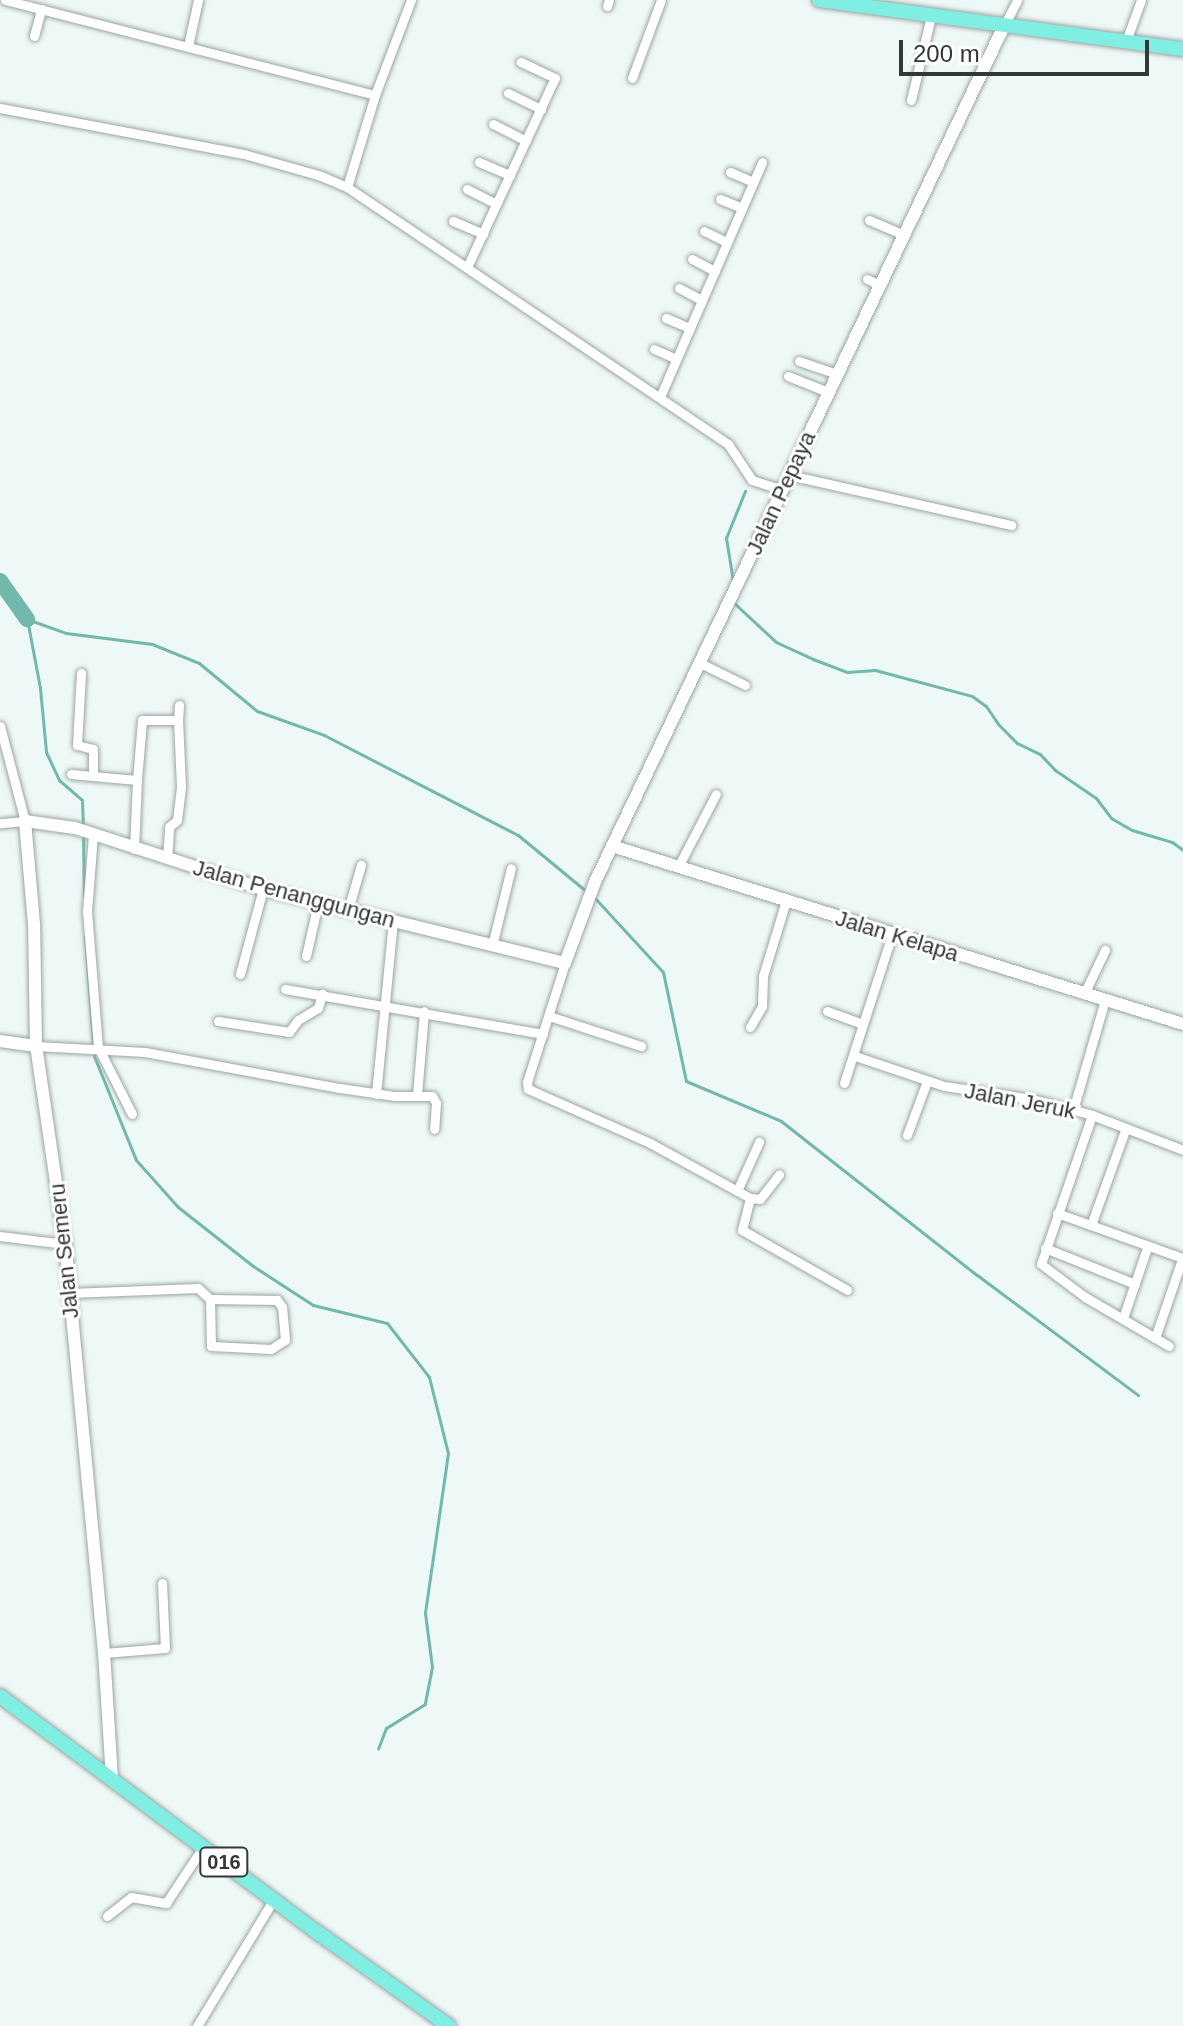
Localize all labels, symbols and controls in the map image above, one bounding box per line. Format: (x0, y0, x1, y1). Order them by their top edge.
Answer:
scale bar (903, 24, 1153, 74)
text: 200 m (913, 40, 980, 67)
street label: Jalan Pepaya (741, 427, 821, 559)
street label: Jalan Penanggungan (190, 854, 398, 934)
street label: Jalan Kelapa (832, 905, 962, 967)
street label: Jalan Jeruk (962, 1077, 1078, 1125)
street label: Jalan Semeru (44, 1182, 84, 1320)
road number: 016 (198, 1846, 250, 1878)

